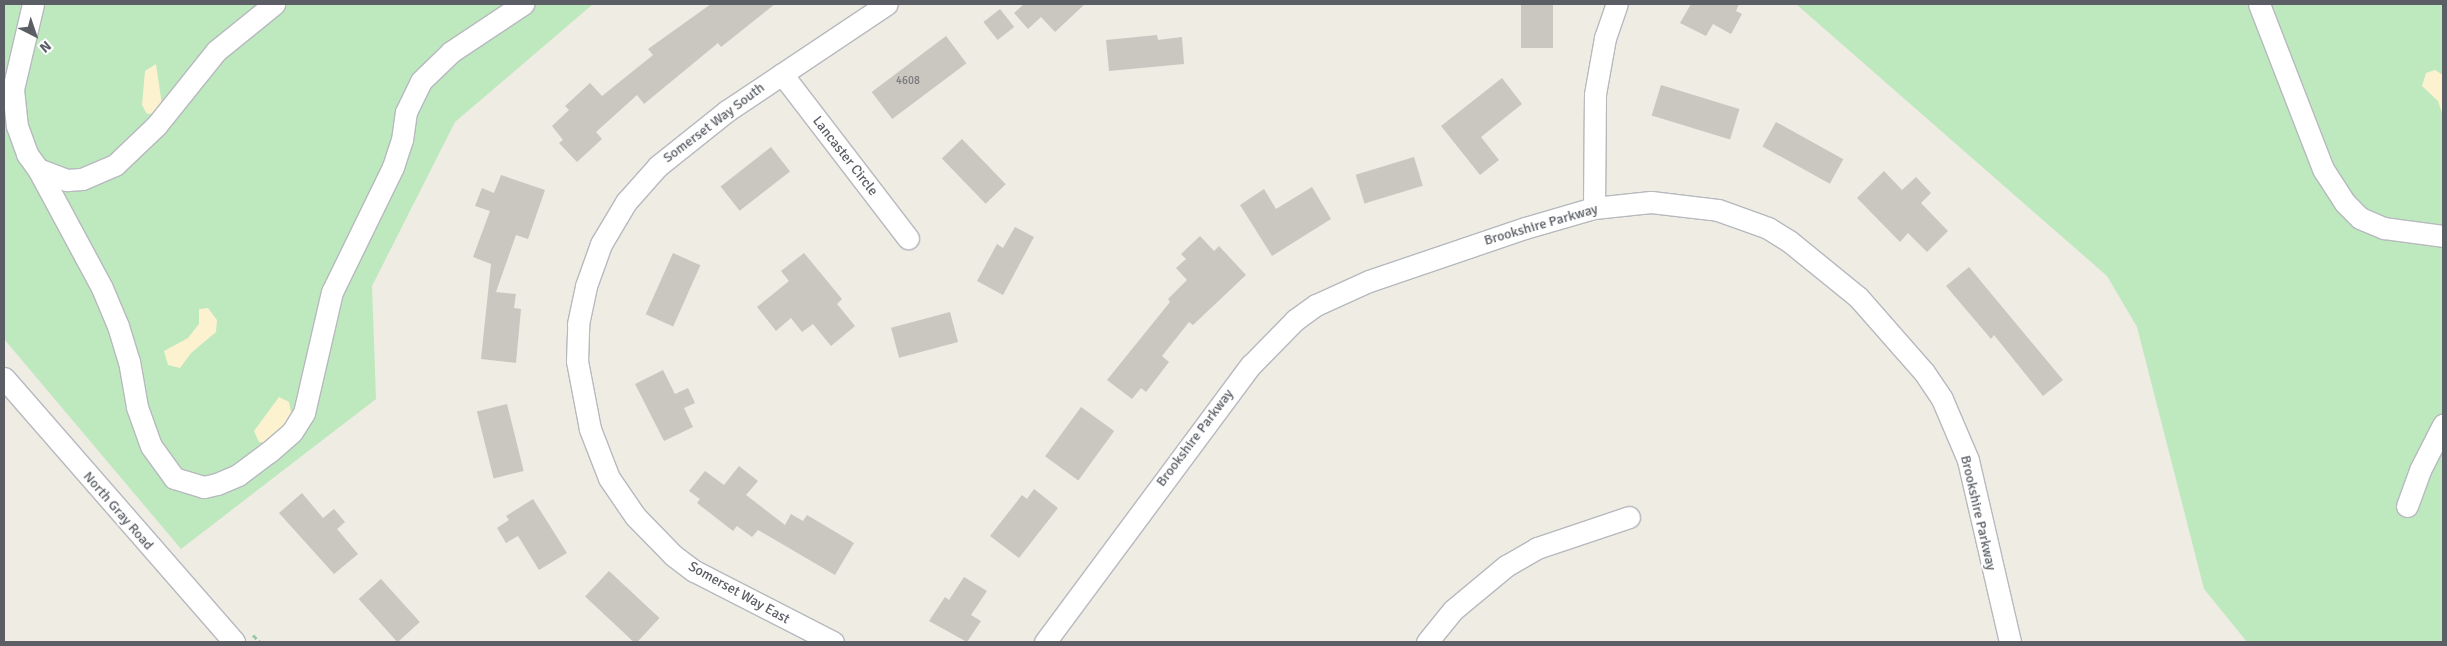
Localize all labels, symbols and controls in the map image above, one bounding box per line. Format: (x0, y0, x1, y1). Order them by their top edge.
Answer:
north arrow (10, 10, 60, 60)
text: N (36, 37, 54, 56)
house number: 4608 (896, 74, 920, 88)
street label: Somerset Way South (660, 79, 768, 167)
street label: Lancaster Circle (809, 113, 881, 199)
street label: Brookshire Parkway (1482, 201, 1600, 249)
street label: Brookshire Parkway (1153, 386, 1237, 490)
street label: Brookshire Parkway (1957, 454, 1999, 572)
street label: North Gray Road (79, 468, 157, 554)
street label: Somerset Way East (685, 558, 793, 628)

